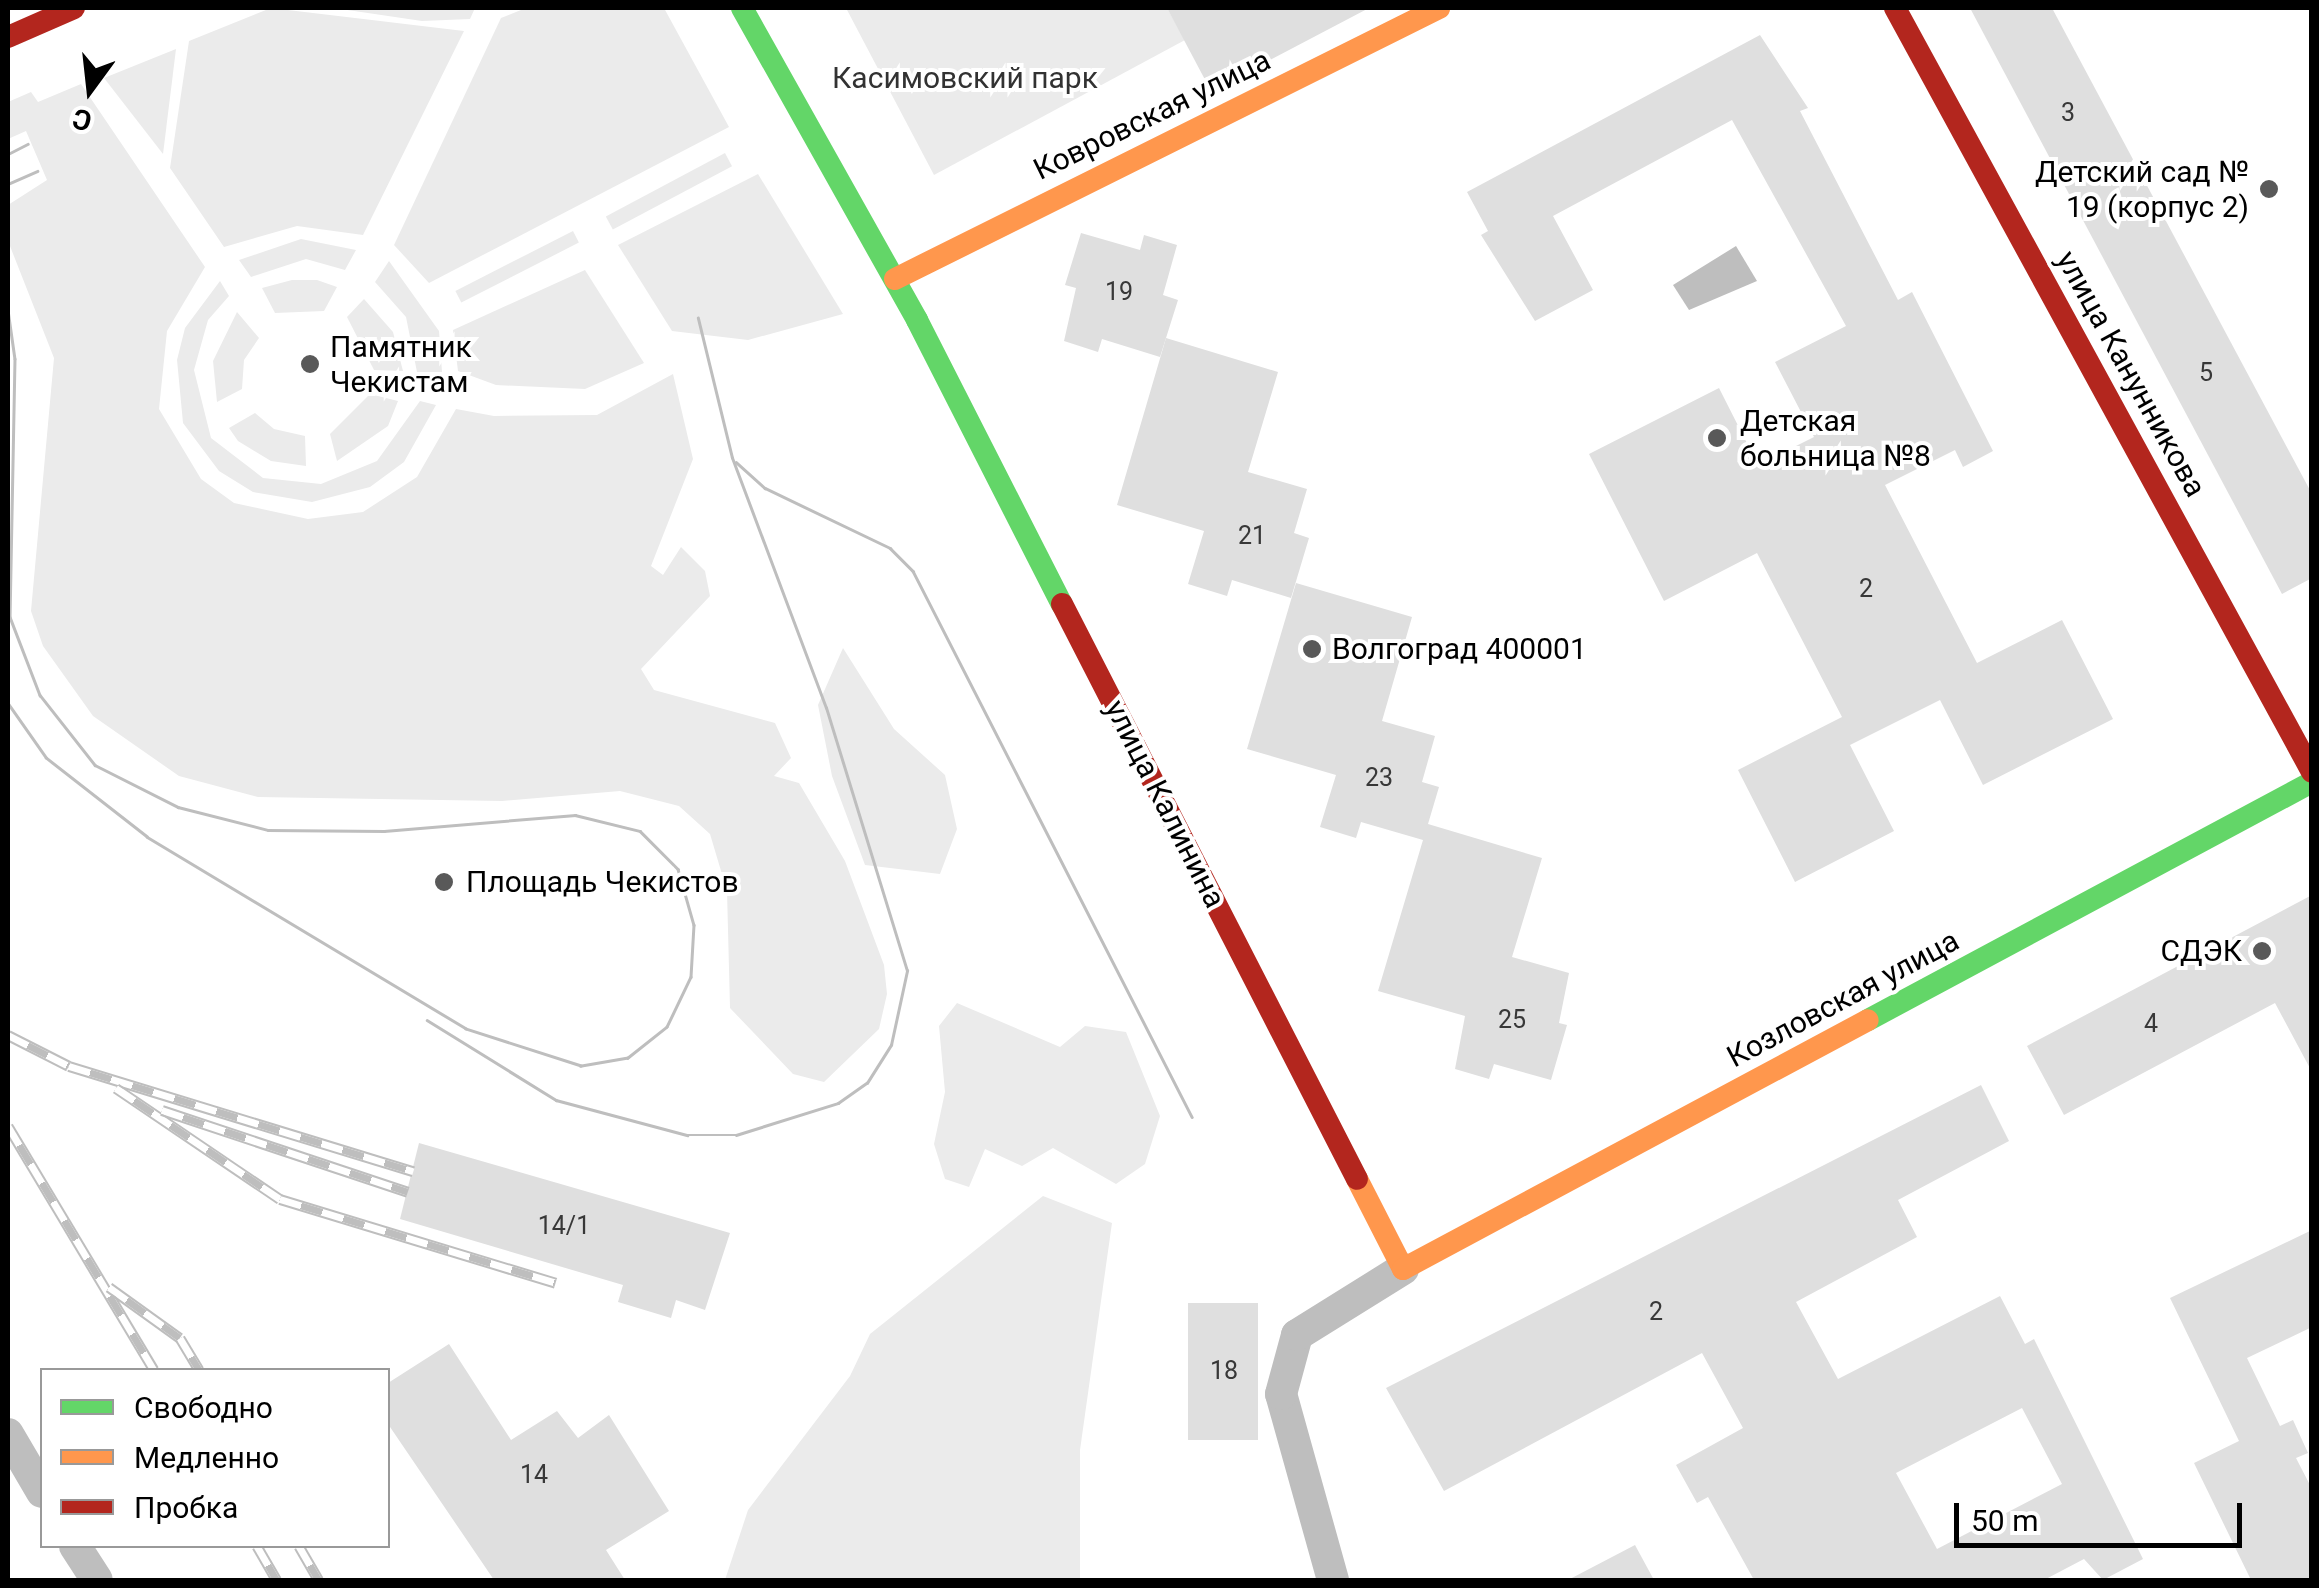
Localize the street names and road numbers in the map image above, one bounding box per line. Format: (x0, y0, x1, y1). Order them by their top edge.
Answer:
street label: Ковровская улица (1028, 42, 1276, 188)
street label: улица Канунникова (2049, 245, 2213, 503)
street label: улица Калинина (1097, 694, 1233, 914)
street label: Козловская улица (1721, 923, 1965, 1075)

